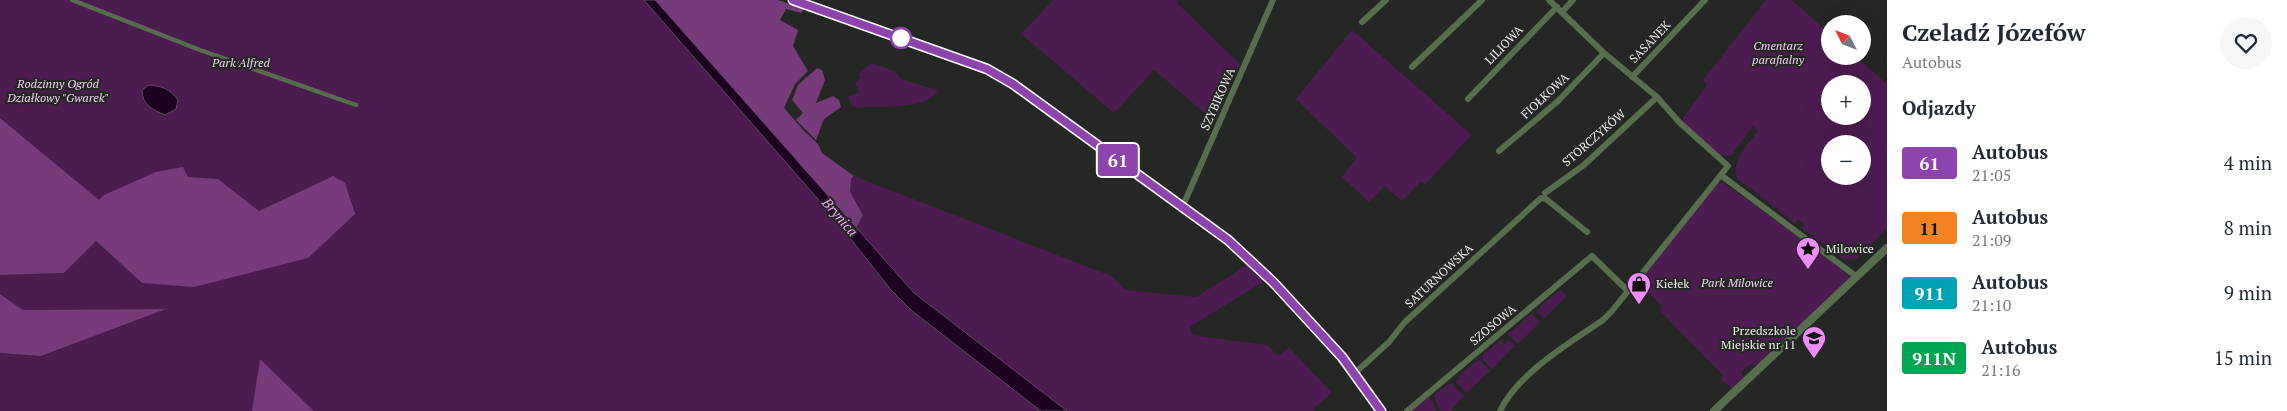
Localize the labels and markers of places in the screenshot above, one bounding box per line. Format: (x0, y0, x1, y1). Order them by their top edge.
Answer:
unlabelled marker (890, 27, 912, 49)
place icon: Milowice (1795, 236, 1821, 270)
place label: Milowice (1826, 241, 1874, 256)
shop icon: Kiełek (1626, 271, 1652, 305)
place label: Kiełek (1656, 276, 1690, 291)
place label: Przedszkole Miejskie nr 11 (1721, 323, 1796, 352)
school or university icon: Przedszkole Miejskie nr 11 (1801, 325, 1827, 359)

